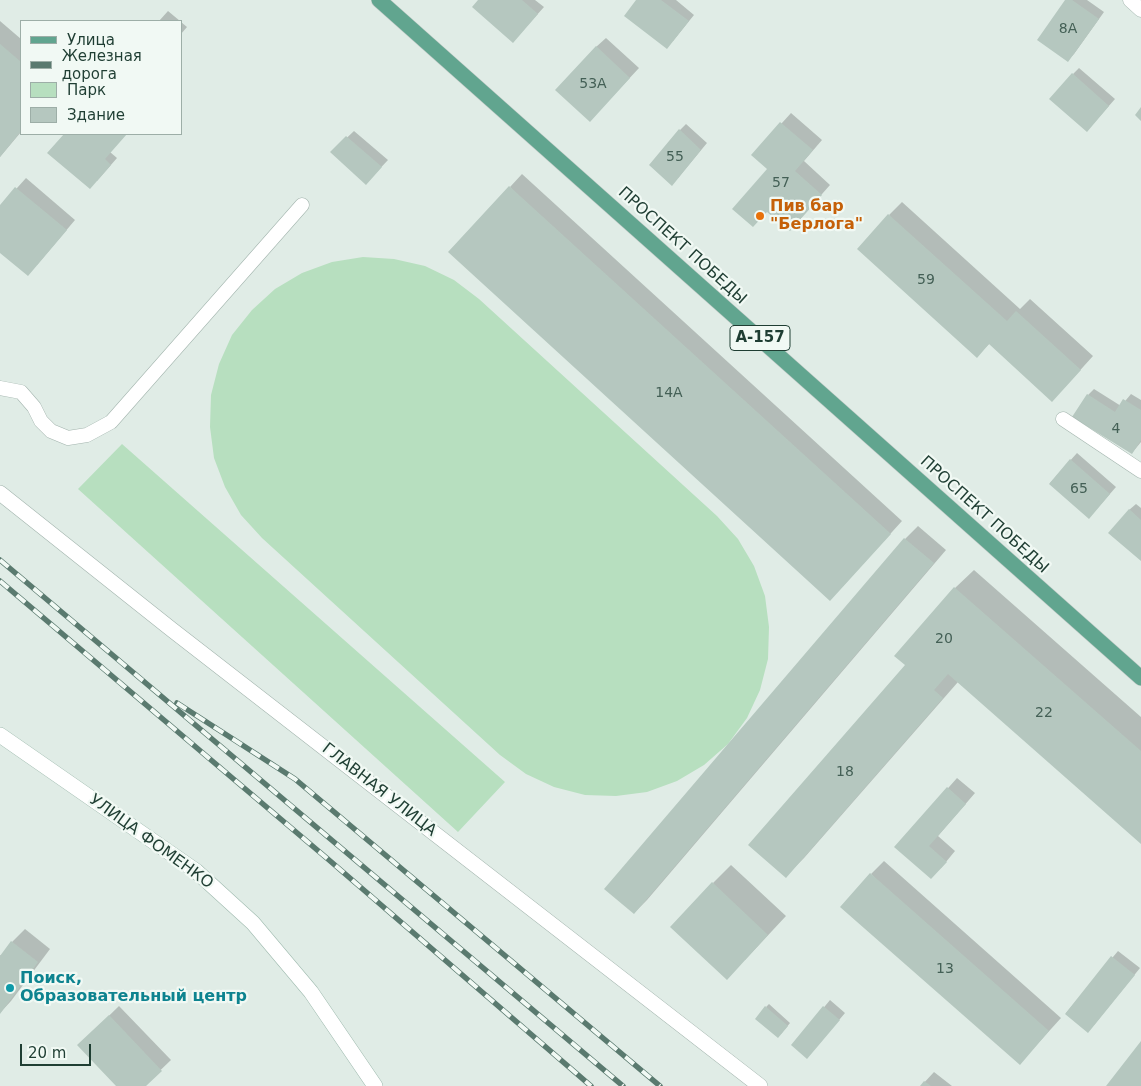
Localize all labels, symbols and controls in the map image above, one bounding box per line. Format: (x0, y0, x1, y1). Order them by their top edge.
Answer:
legend (20, 20, 182, 135)
house number: 8А (1059, 21, 1077, 37)
text: Улица (67, 31, 115, 49)
text: Железная дорога (62, 47, 142, 83)
house number: 53А (579, 76, 607, 92)
text: Парк (67, 81, 106, 99)
text: Здание (67, 106, 125, 124)
house number: 55 (666, 149, 684, 165)
house number: 57 (772, 175, 790, 191)
street label: ПРОСПЕКТ ПОБЕДЫ (614, 183, 750, 309)
place label: Пив бар "Берлога" (770, 197, 863, 235)
marker: Пив бар "Берлога" (754, 210, 766, 222)
house number: 59 (917, 272, 935, 288)
road number: А-157 (730, 326, 790, 350)
house number: 14А (655, 385, 683, 401)
house number: 4 (1112, 421, 1120, 437)
street label: ПРОСПЕКТ ПОБЕДЫ (916, 452, 1052, 578)
house number: 65 (1070, 481, 1088, 497)
house number: 20 (935, 631, 953, 647)
house number: 22 (1035, 705, 1053, 721)
street label: ГЛАВНАЯ УЛИЦА (318, 739, 440, 841)
house number: 18 (836, 764, 854, 780)
street label: УЛИЦА ФОМЕНКО (85, 791, 217, 893)
house number: 13 (936, 961, 954, 977)
place label: Поиск, Образовательный центр (20, 969, 247, 1007)
marker: Поиск, Образовательный центр (4, 982, 16, 994)
scale bar (22, 1034, 94, 1066)
text: 20 m (28, 1044, 66, 1062)

